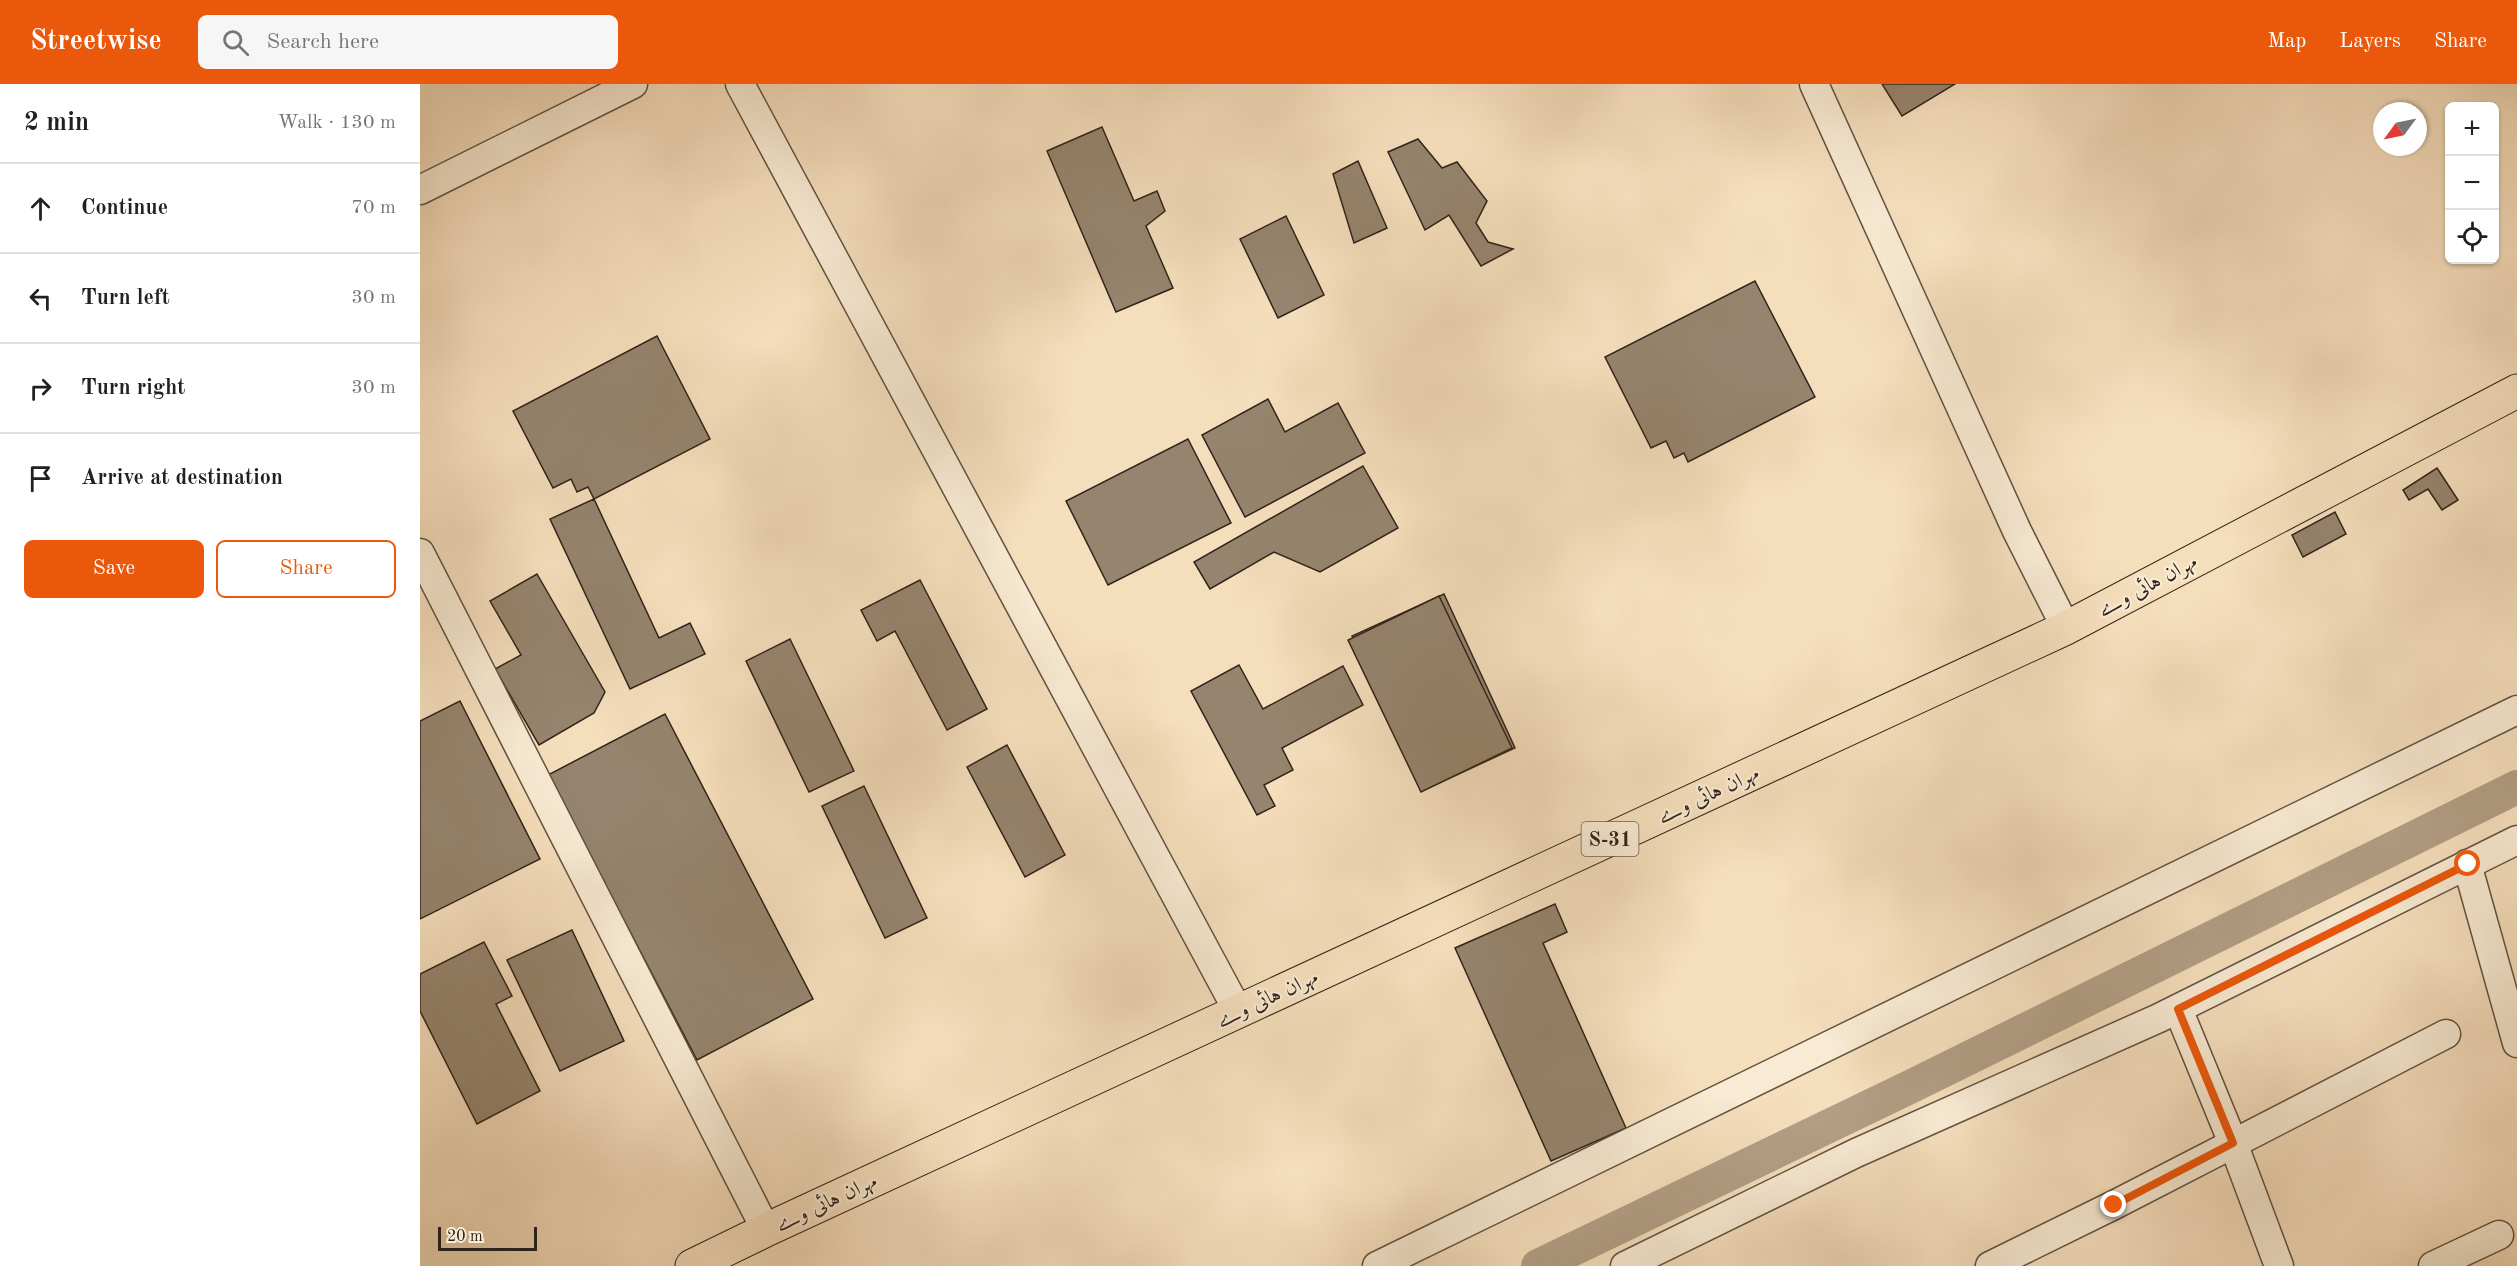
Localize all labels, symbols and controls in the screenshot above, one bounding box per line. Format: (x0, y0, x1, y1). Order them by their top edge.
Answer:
search box (198, 15, 618, 69)
icon: search (219, 26, 252, 59)
text: Streetwise (30, 28, 162, 56)
text: Search here (267, 31, 379, 53)
text: Map (2267, 31, 2306, 52)
text: Layers (2339, 31, 2401, 52)
text: Share (2434, 31, 2487, 52)
north arrow (2373, 102, 2427, 156)
map controls (2445, 102, 2499, 264)
button: + (2445, 102, 2499, 156)
text: 2 min (24, 110, 89, 136)
text: Walk · 130 m (277, 113, 396, 133)
button: − (2445, 156, 2499, 210)
icon: ahead (24, 192, 57, 225)
text: Continue (81, 197, 168, 219)
text: 70 m (351, 198, 396, 218)
button: locate (2445, 210, 2499, 264)
icon: left (24, 282, 57, 315)
text: Turn left (81, 287, 170, 309)
text: 30 m (351, 288, 396, 308)
icon: right (24, 372, 57, 405)
text: Turn right (81, 377, 185, 399)
text: 30 m (351, 378, 396, 398)
icon: arrive (24, 462, 57, 495)
text: Arrive at destination (81, 467, 283, 489)
button: Save (24, 540, 204, 598)
button: Share (216, 540, 396, 598)
street label: مہران ہائی وے (2094, 550, 2202, 623)
street label: مہران ہائی وے (1654, 761, 1763, 830)
road number: S-31 (1582, 822, 1638, 856)
route start (2454, 850, 2480, 876)
street label: مہران ہائی وے (1213, 965, 1322, 1034)
street label: مہران ہائی وے (772, 1169, 881, 1238)
route end (2100, 1191, 2126, 1217)
scale bar (438, 1224, 537, 1252)
text: 20 m (447, 1229, 483, 1245)

